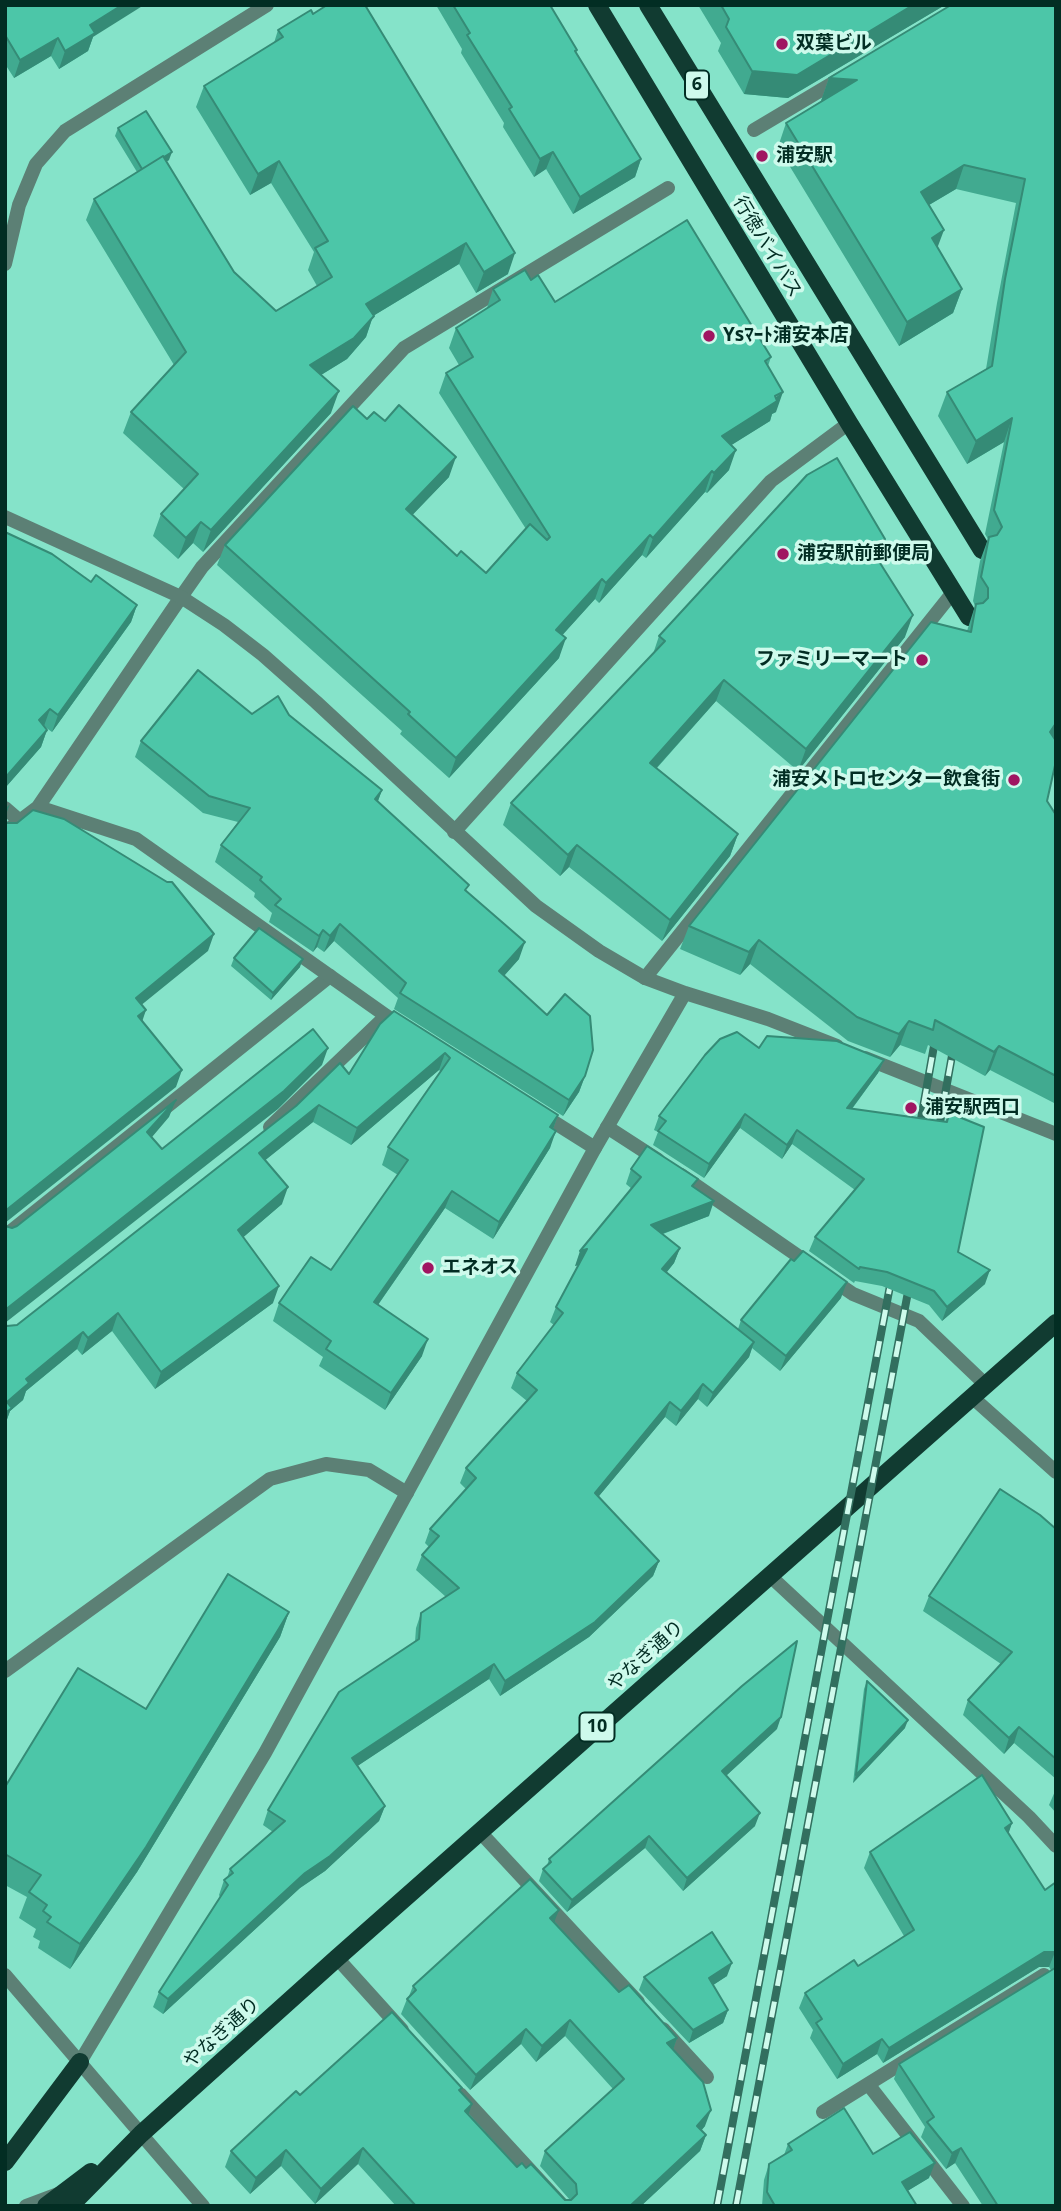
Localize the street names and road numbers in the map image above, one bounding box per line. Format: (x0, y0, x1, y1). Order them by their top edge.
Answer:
road number: 6 (685, 70, 709, 100)
street label: 行徳バイパス (728, 192, 806, 302)
street label: やなぎ通り (603, 1616, 689, 1696)
road number: 10 (580, 1712, 614, 1742)
street label: やなぎ通り (179, 1993, 265, 2073)

